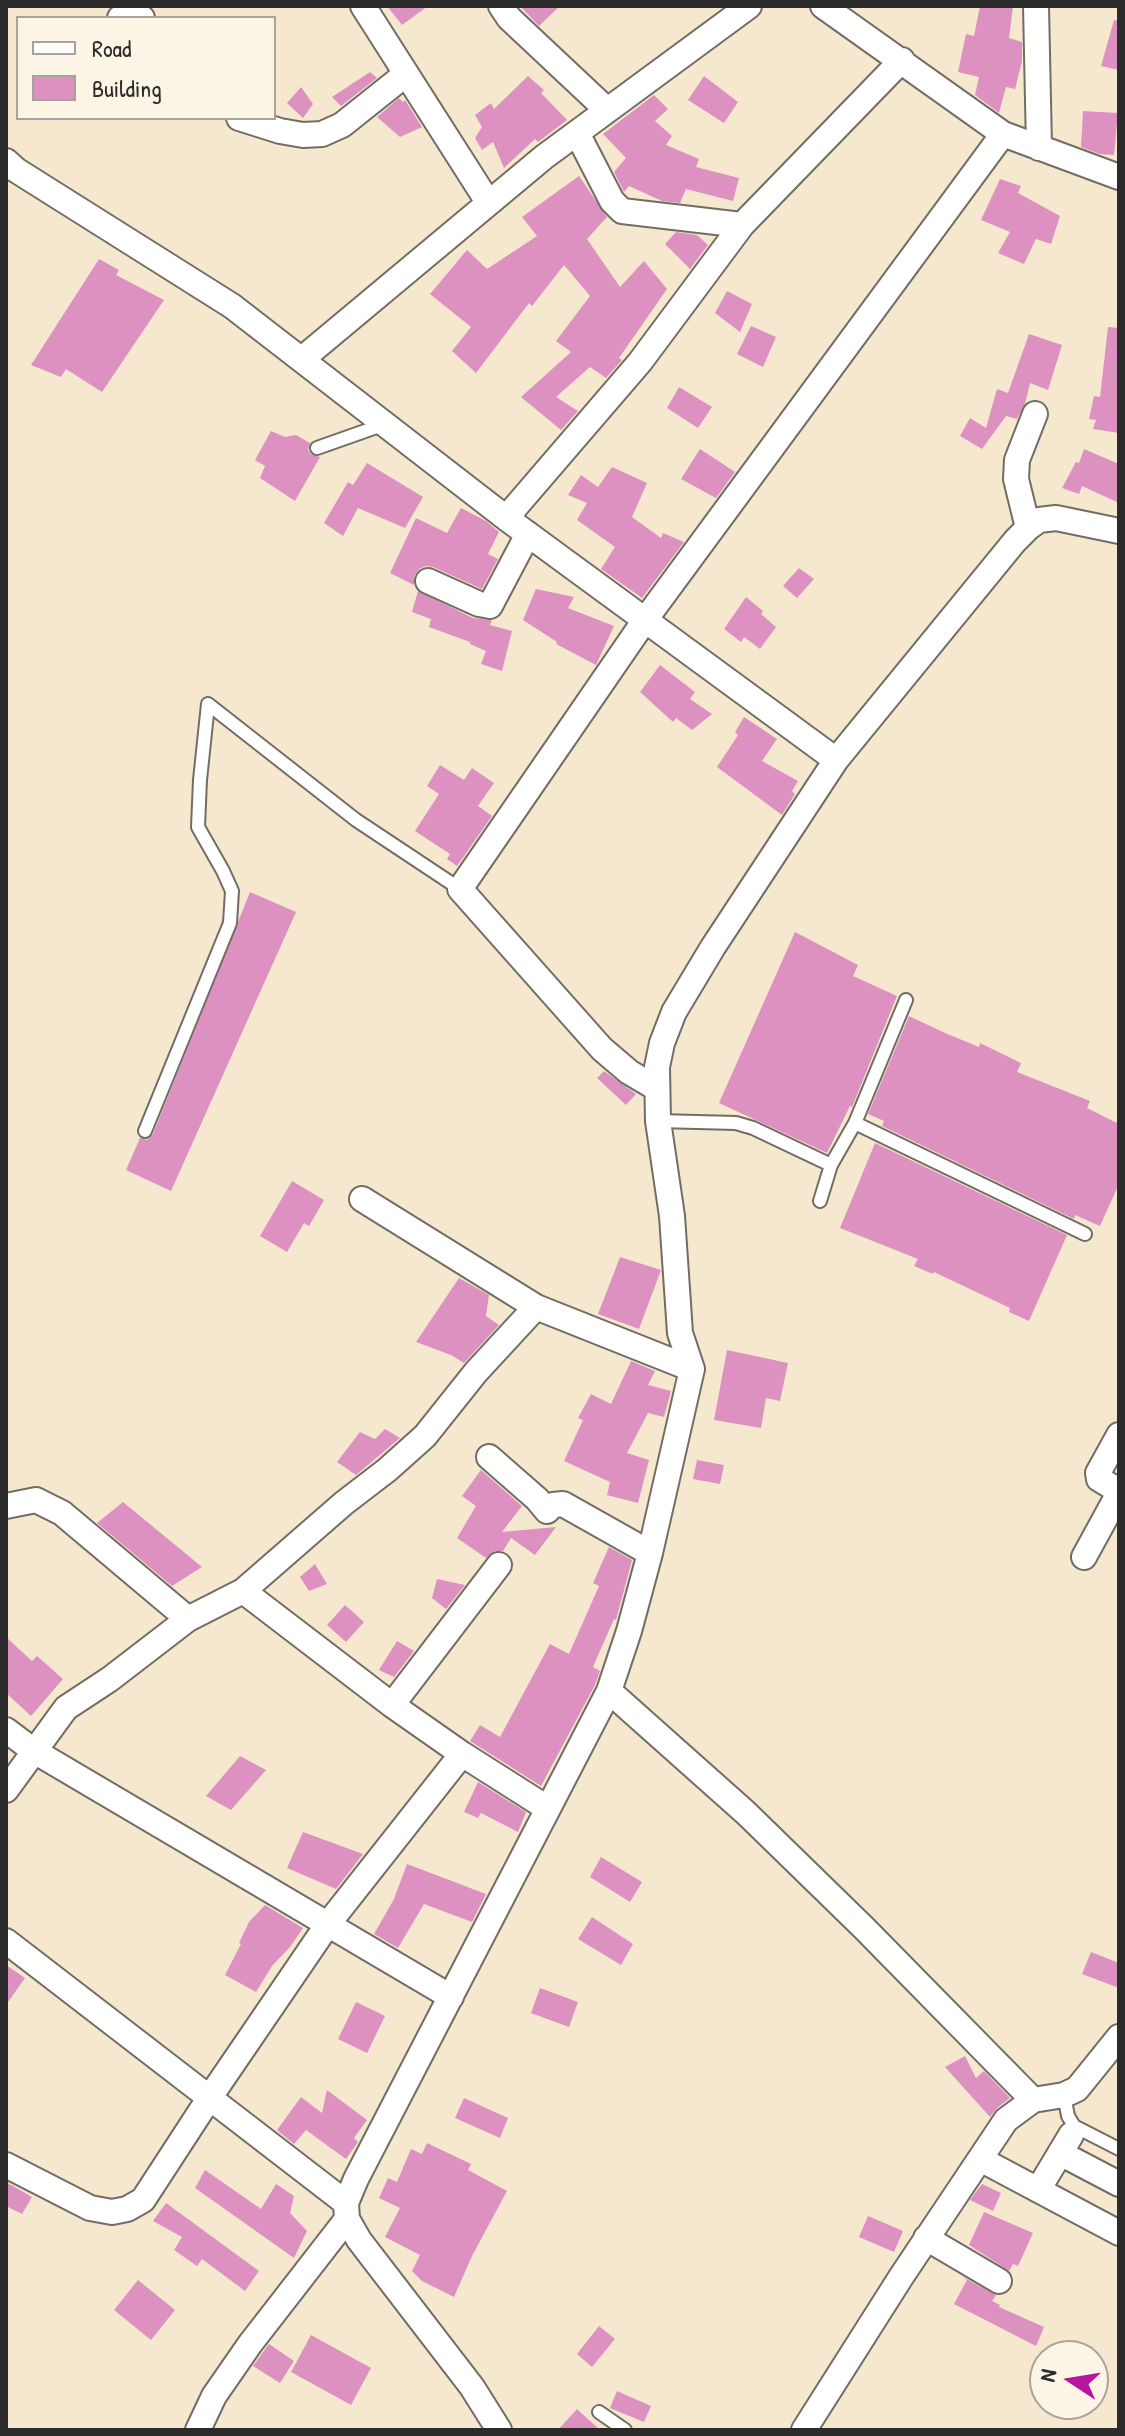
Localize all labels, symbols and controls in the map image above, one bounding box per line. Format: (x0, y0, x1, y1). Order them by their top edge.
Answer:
legend (16, 16, 276, 120)
text: Road (92, 32, 131, 64)
text: Building (92, 72, 162, 104)
north arrow (1029, 2340, 1109, 2420)
text: N (1032, 2367, 1063, 2384)

